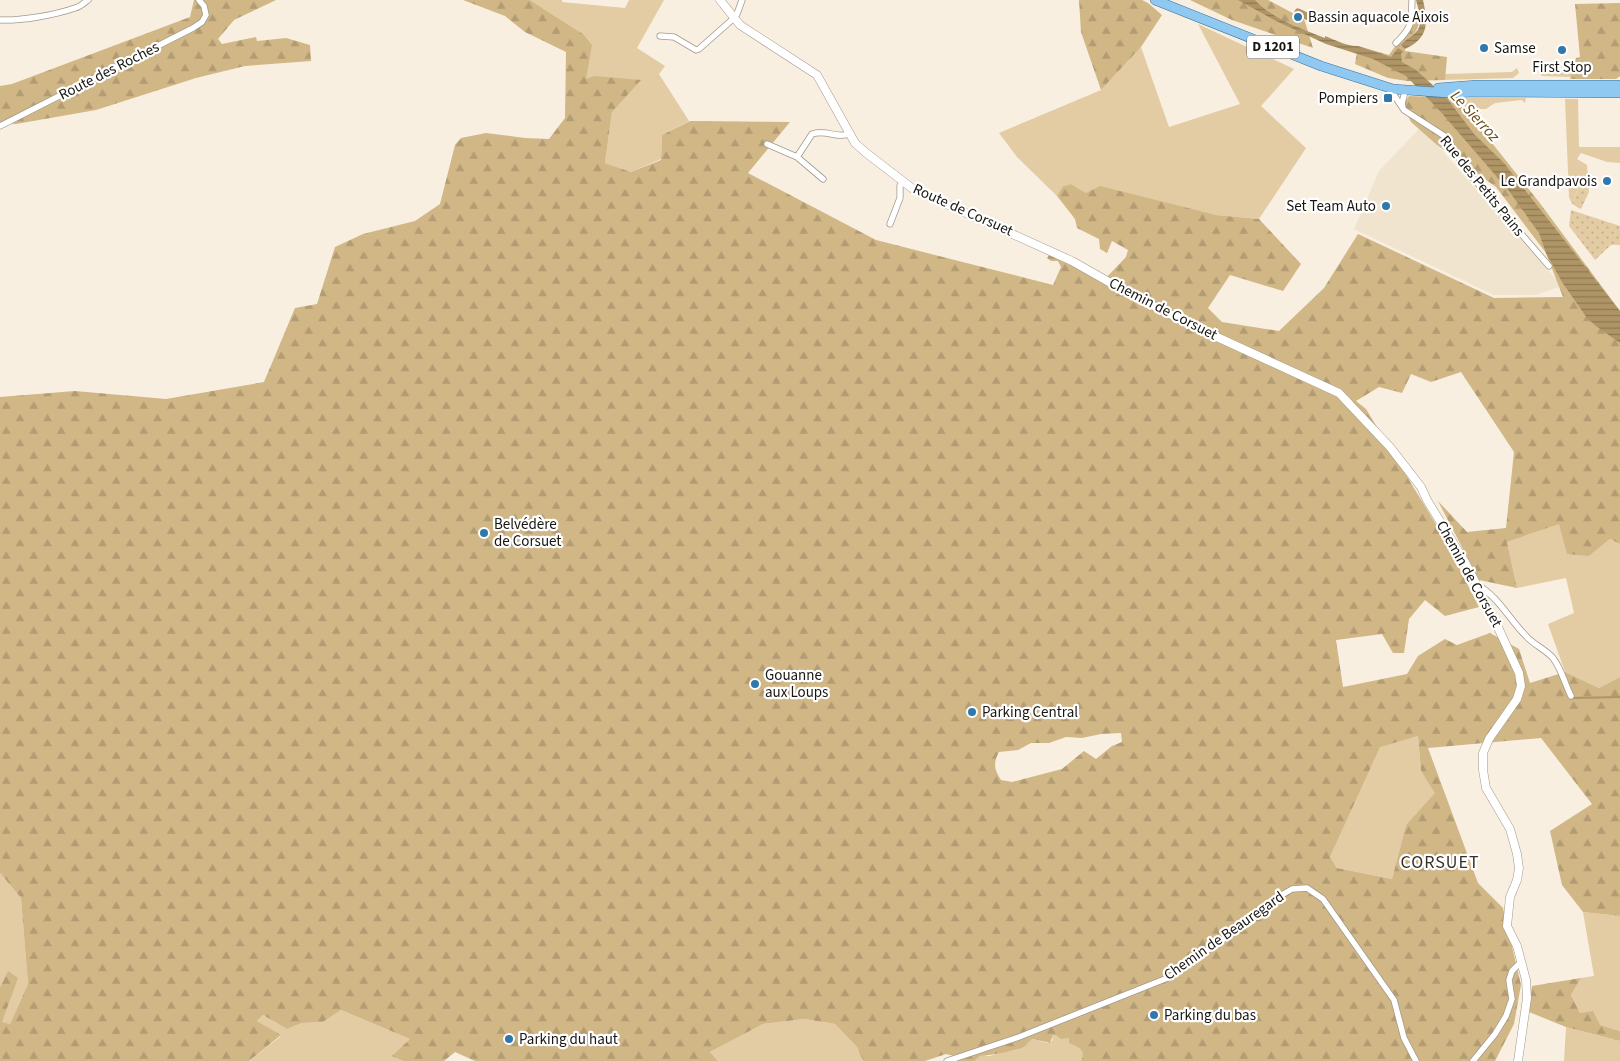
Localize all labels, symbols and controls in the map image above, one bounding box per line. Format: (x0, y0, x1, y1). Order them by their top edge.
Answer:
place label: Bassin aquacole Aixois (1308, 7, 1449, 28)
marker: Bassin aquacole Aixois (1292, 11, 1304, 23)
road number: D 1201 (1247, 36, 1299, 58)
street label: Route des Roches (55, 37, 163, 105)
place label: Samse (1494, 38, 1536, 59)
marker: Samse (1478, 42, 1490, 54)
marker: First Stop (1556, 44, 1568, 56)
place label: First Stop (1532, 57, 1592, 78)
water label: Le Sierroz (1445, 85, 1505, 147)
place label: Pompiers (1318, 88, 1378, 109)
marker: Pompiers (1382, 92, 1394, 104)
street label: Rue des Petits Pains (1435, 131, 1529, 241)
place label: Le Grandpavois (1501, 171, 1597, 192)
marker: Le Grandpavois (1601, 175, 1613, 187)
street label: Route de Corsuet (910, 179, 1016, 241)
place label: Set Team Auto (1286, 196, 1376, 217)
marker: Set Team Auto (1380, 200, 1392, 212)
street label: Chemin de Corsuet (1105, 273, 1221, 345)
place label: Belvédère de Corsuet (494, 514, 561, 552)
street label: Chemin de Corsuet (1431, 517, 1507, 631)
marker: Belvédère de Corsuet (478, 527, 490, 539)
place label: Gouanne aux Loups (765, 665, 828, 703)
marker: Gouanne aux Loups (749, 678, 761, 690)
place label: Parking Central (982, 702, 1078, 723)
marker: Parking Central (966, 706, 978, 718)
district label: CORSUET (1400, 850, 1480, 875)
street label: Chemin de Beauregard (1160, 886, 1288, 986)
place label: Parking du bas (1164, 1005, 1256, 1026)
marker: Parking du bas (1148, 1009, 1160, 1021)
place label: Parking du haut (519, 1029, 618, 1050)
marker: Parking du haut (503, 1033, 515, 1045)

